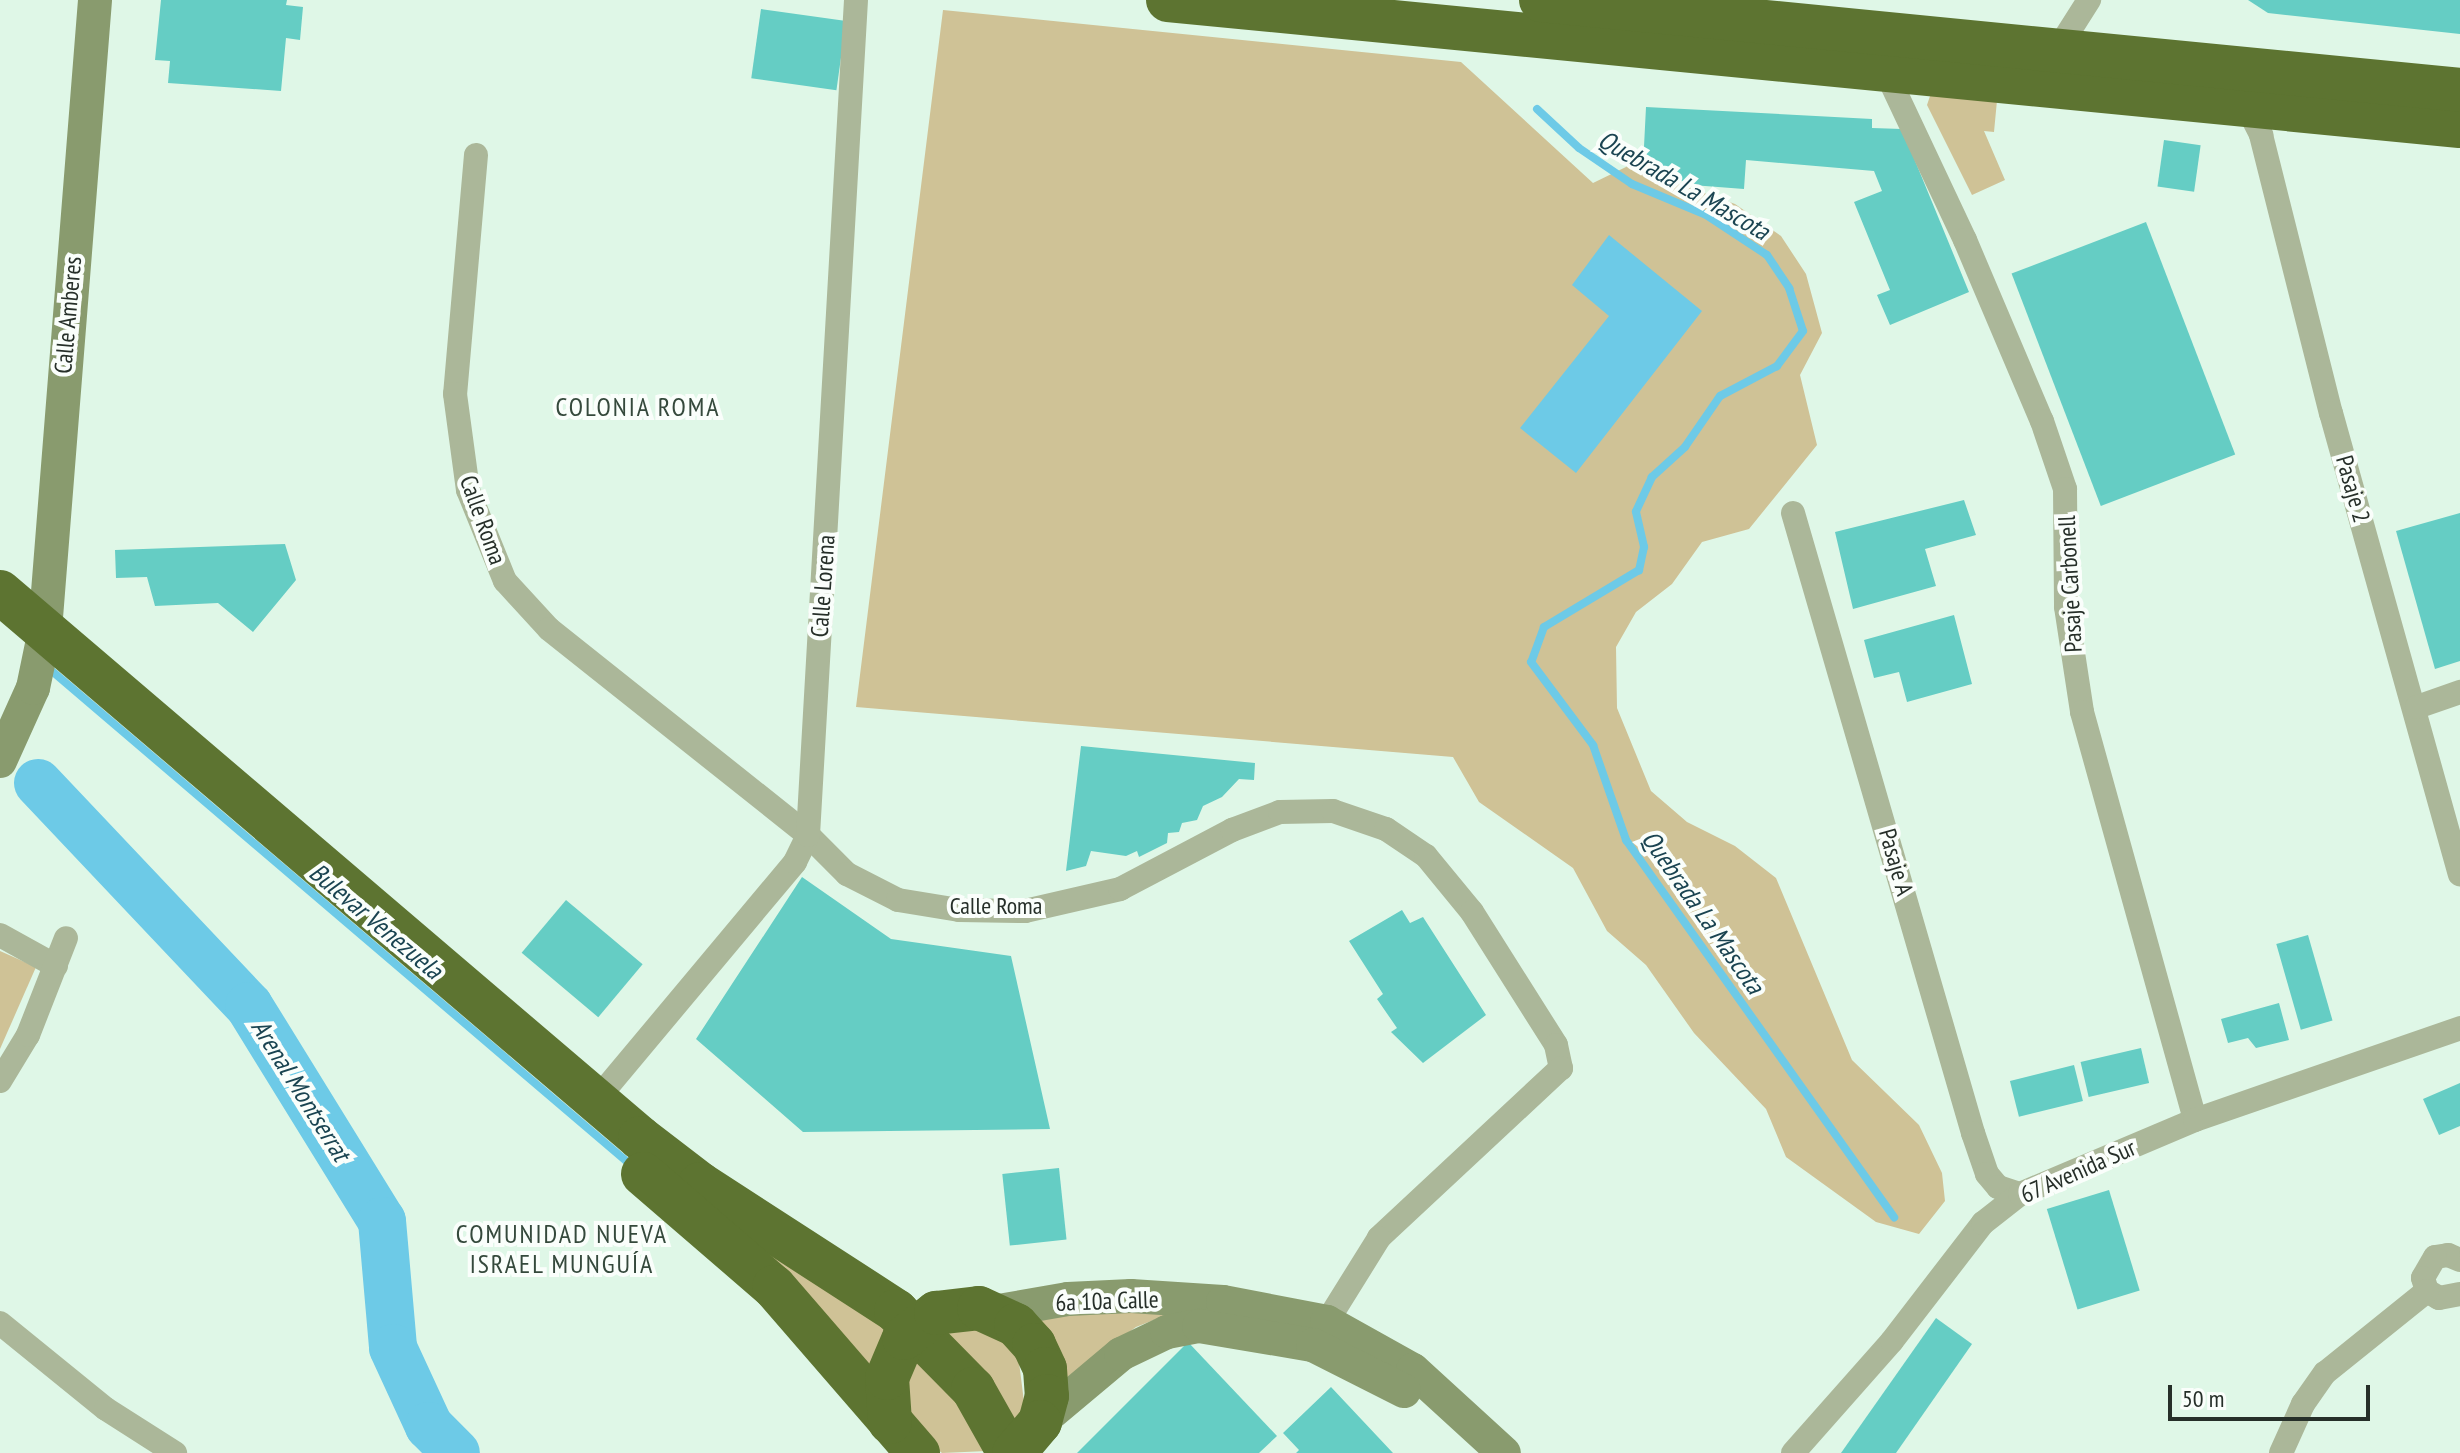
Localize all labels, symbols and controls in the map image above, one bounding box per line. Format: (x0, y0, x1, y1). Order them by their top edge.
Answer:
water label: Quebrada La Mascota (1593, 124, 1775, 246)
street label: Calle Amberes (48, 255, 88, 375)
district label: COLONIA ROMA (555, 391, 721, 423)
street label: Pasaje 2 (2330, 452, 2376, 526)
street label: Calle Roma (454, 472, 512, 568)
street label: Pasaje Carbonell (2052, 515, 2088, 653)
street label: Calle Lorena (805, 534, 841, 638)
water label: Quebrada La Mascota (1635, 824, 1771, 1000)
street label: Pasaje A (1873, 825, 1919, 899)
water label: Bulevar Venezuela (303, 856, 449, 986)
street label: Calle Roma (950, 892, 1042, 920)
water label: Arenal Montserrat (245, 1013, 357, 1167)
street label: 67 Avenida Sur (2015, 1133, 2141, 1209)
district label: COMUNIDAD NUEVA ISRAEL MUNGUÍA (456, 1218, 668, 1280)
street label: 6a 10a Calle (1055, 1285, 1159, 1317)
scale bar (2172, 1369, 2374, 1419)
text: 50 m (2182, 1383, 2224, 1414)

